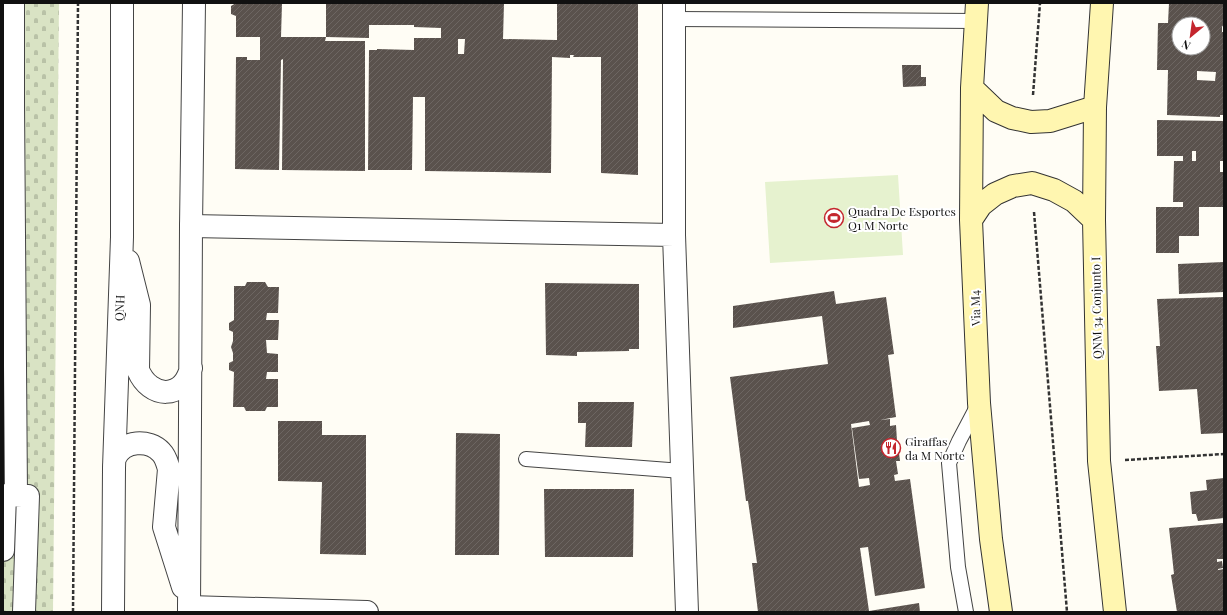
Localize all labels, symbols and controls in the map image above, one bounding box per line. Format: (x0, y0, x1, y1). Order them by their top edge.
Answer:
north arrow (1171, 16, 1211, 56)
text: N (1179, 37, 1193, 54)
place label: Quadra De Esportes Q1 M Norte (848, 203, 956, 233)
sports icon: Quadra De Esportes Q1 M Norte (823, 207, 845, 229)
street label: QNM 34 Conjunto I (1087, 257, 1105, 359)
street label: Via M4 (966, 290, 984, 327)
street label: QNH (111, 295, 127, 321)
place label: Giraffas da M Norte (905, 433, 965, 463)
restaurant icon: Giraffas da M Norte (880, 437, 902, 459)

